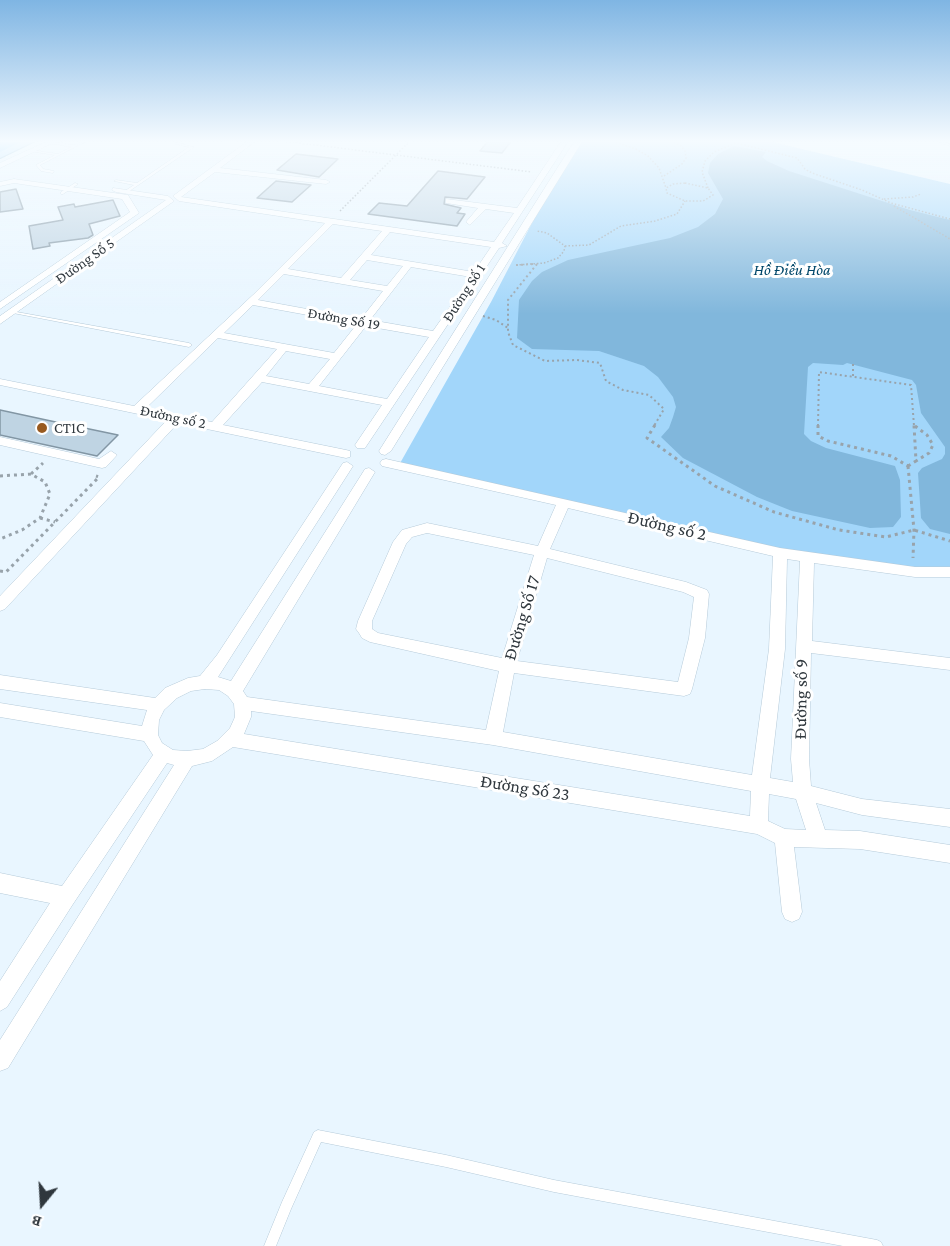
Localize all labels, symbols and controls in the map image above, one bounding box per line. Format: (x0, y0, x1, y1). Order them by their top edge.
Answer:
street label: Đường Số 5 (52, 234, 118, 288)
water label: Hồ Điều Hòa (753, 260, 831, 280)
street label: Đường Số 1 (439, 261, 489, 325)
street label: Đường Số 19 (306, 304, 382, 334)
street label: Đường số 2 (138, 401, 208, 433)
place label: CT1C (54, 419, 85, 437)
marker: CT1C (35, 421, 49, 435)
street label: Đường số 2 (626, 506, 708, 546)
street label: Đường Số 17 (499, 573, 545, 663)
street label: Đường số 9 (789, 658, 813, 740)
street label: Đường Số 23 (479, 770, 571, 806)
north arrow (12, 1174, 72, 1234)
text: B (29, 1212, 43, 1231)

